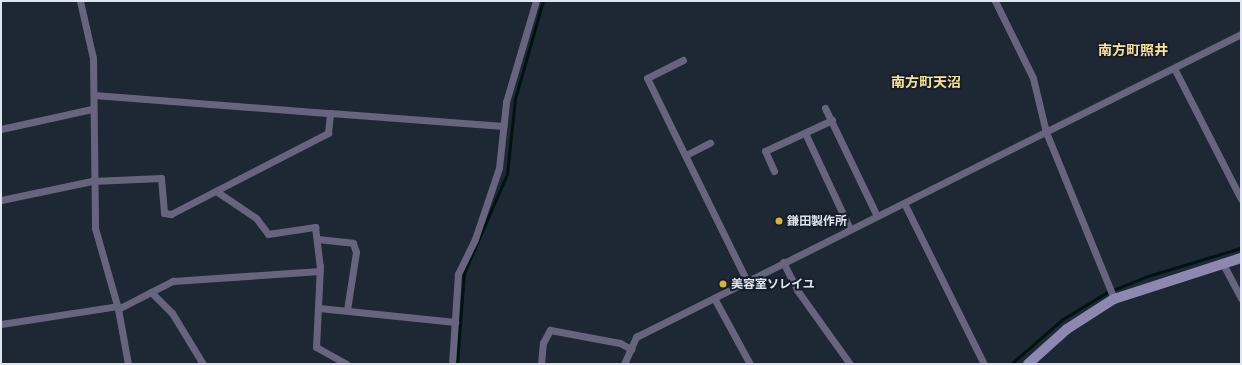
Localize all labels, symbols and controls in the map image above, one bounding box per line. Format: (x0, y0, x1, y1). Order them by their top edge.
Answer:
district label: 南方町照井 (1098, 42, 1168, 58)
district label: 南方町天沼 (891, 74, 961, 90)
place label: 鎌田製作所 (787, 214, 847, 228)
marker: 鎌田製作所 (774, 216, 784, 226)
place label: 美容室ソレイユ (731, 277, 815, 291)
marker: 美容室ソレイユ (718, 279, 728, 289)

